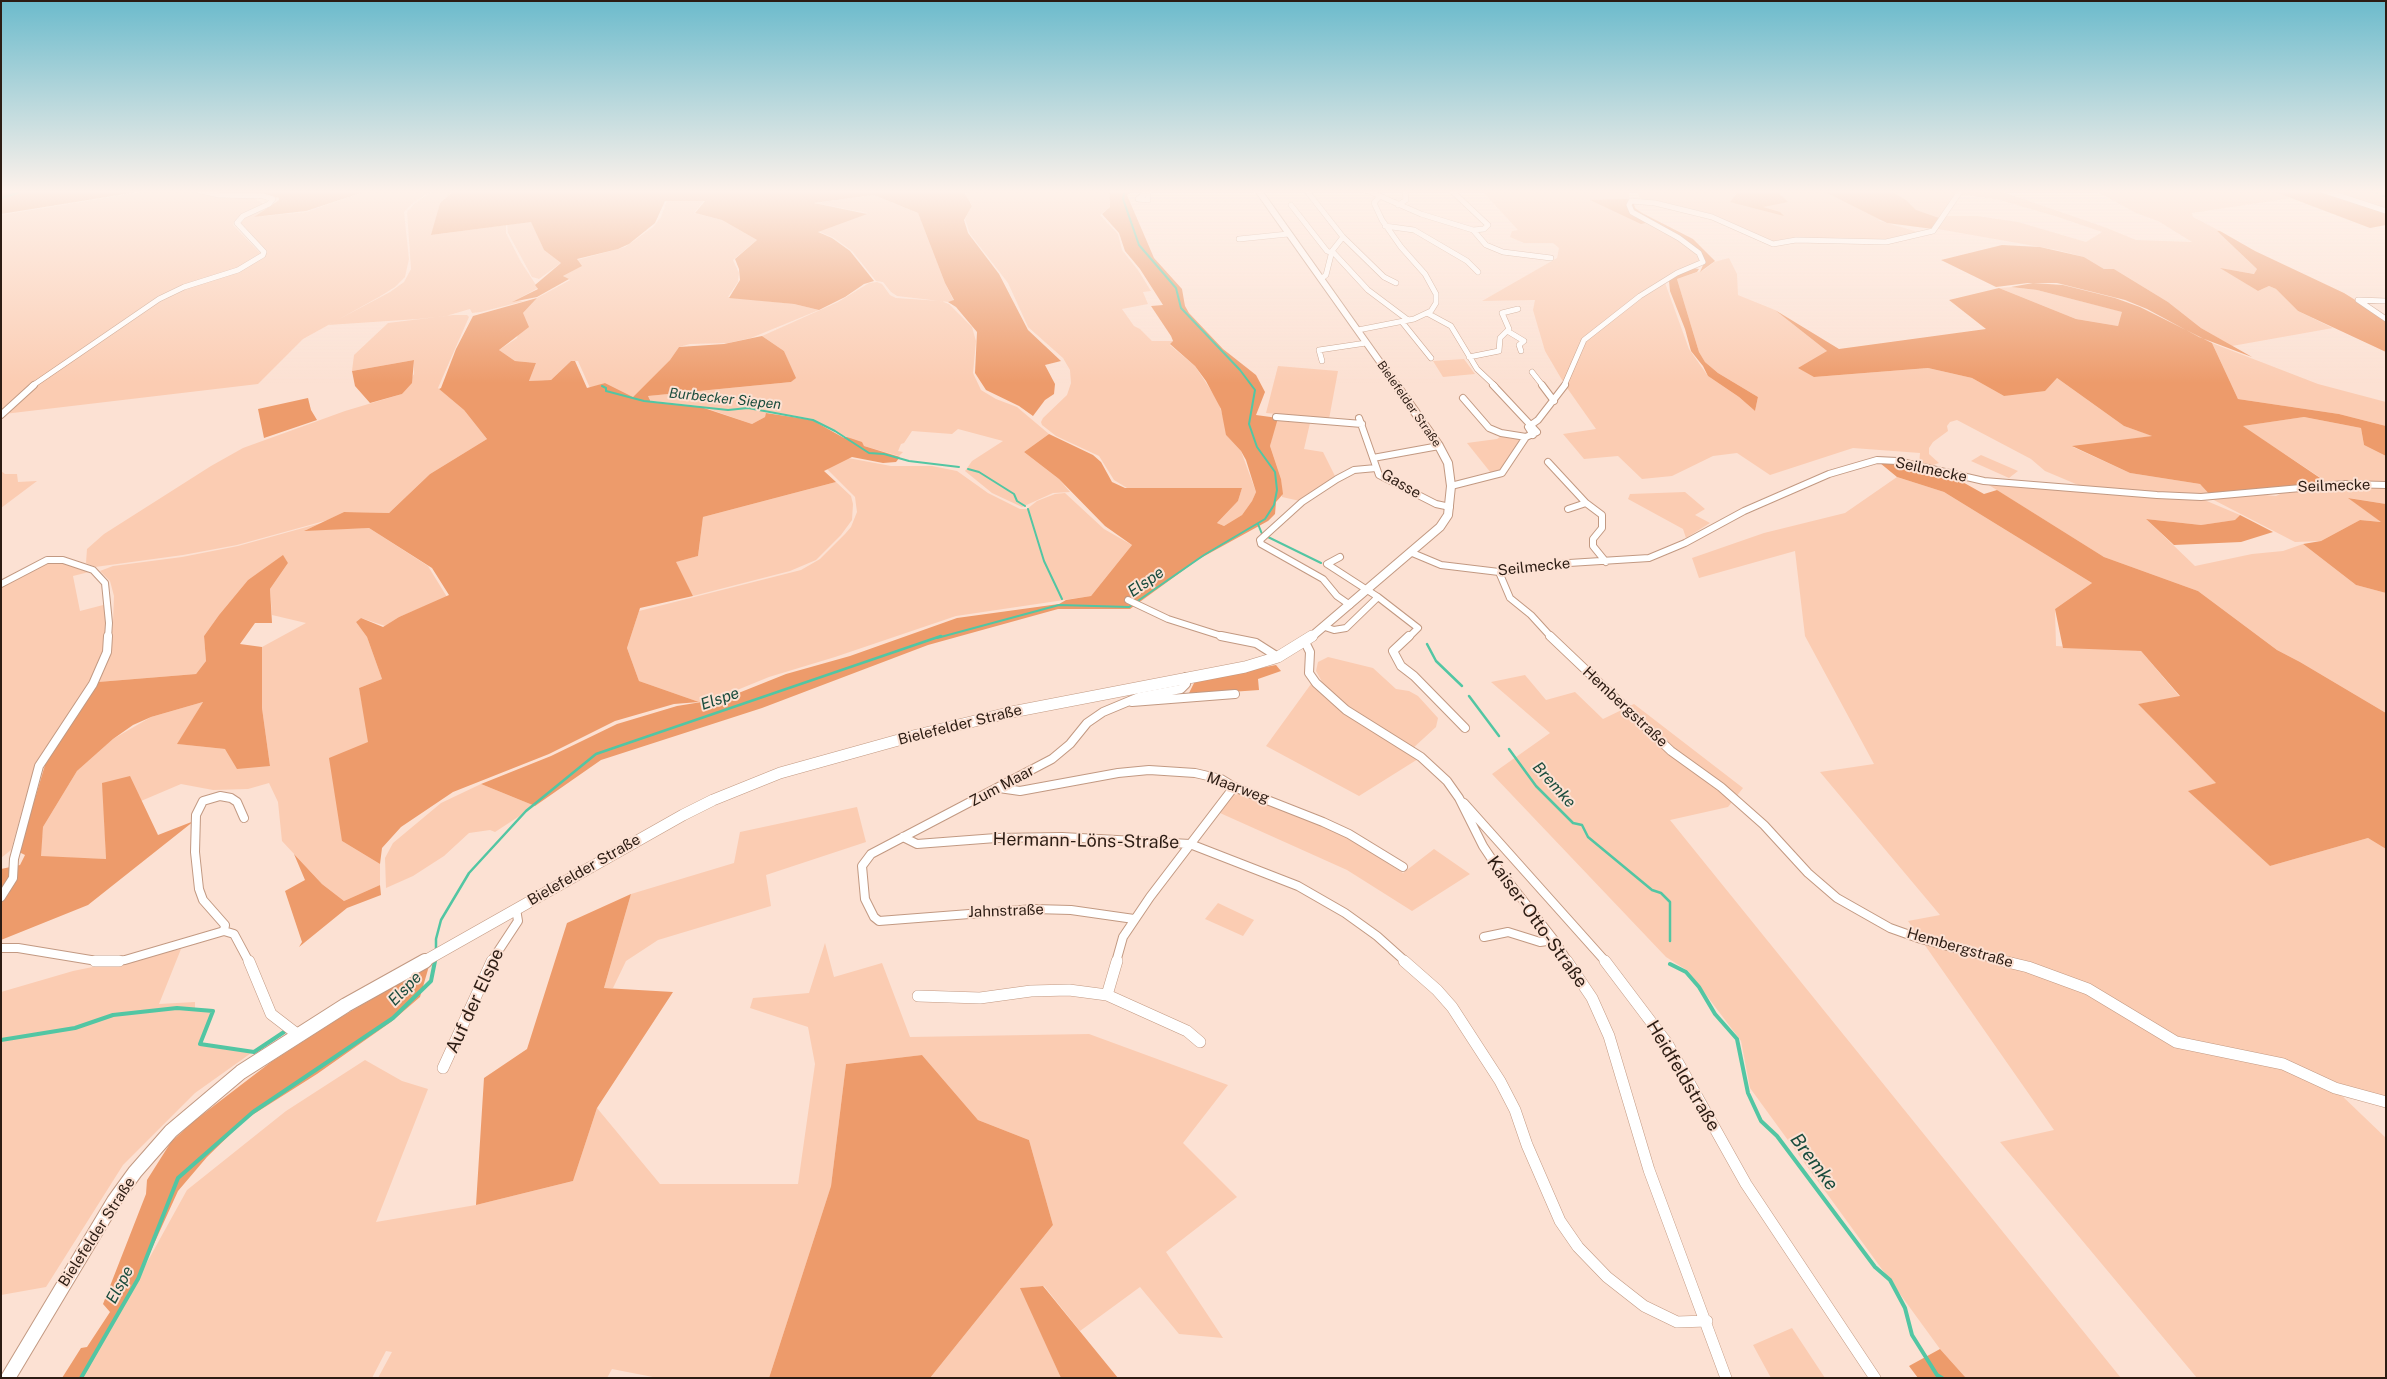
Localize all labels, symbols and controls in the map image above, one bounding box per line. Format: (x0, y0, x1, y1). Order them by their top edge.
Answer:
street label: Bielefelder Straße (1374, 358, 1444, 450)
water label: Burbecker Siepen (668, 385, 782, 413)
street label: Seilmecke (1893, 454, 1969, 486)
street label: Gasse (1378, 465, 1424, 503)
street label: Seilmecke (2297, 476, 2371, 496)
street label: Seilmecke (1497, 554, 1571, 580)
water label: Elspe (1124, 563, 1168, 601)
street label: Hembergstraße (1579, 663, 1671, 751)
water label: Elspe (698, 683, 742, 715)
street label: Bielefelder Straße (896, 701, 1024, 749)
water label: Bremke (1528, 758, 1580, 812)
street label: Zum Maar (967, 761, 1037, 811)
street label: Maarweg (1204, 768, 1272, 808)
street label: Hermann-Löns-Straße (992, 829, 1180, 853)
street label: Bielefelder Straße (525, 830, 643, 910)
street label: Kaiser-Otto-Straße (1482, 852, 1592, 992)
street label: Jahnstraße (968, 901, 1044, 921)
street label: Hembergstraße (1905, 924, 2015, 972)
street label: Auf der Elspe (441, 945, 509, 1057)
water label: Elspe (384, 968, 426, 1010)
street label: Heidfeldstraße (1641, 1017, 1725, 1135)
water label: Bremke (1785, 1129, 1843, 1195)
street label: Bielefelder Straße (55, 1174, 139, 1290)
water label: Elspe (102, 1263, 138, 1307)

